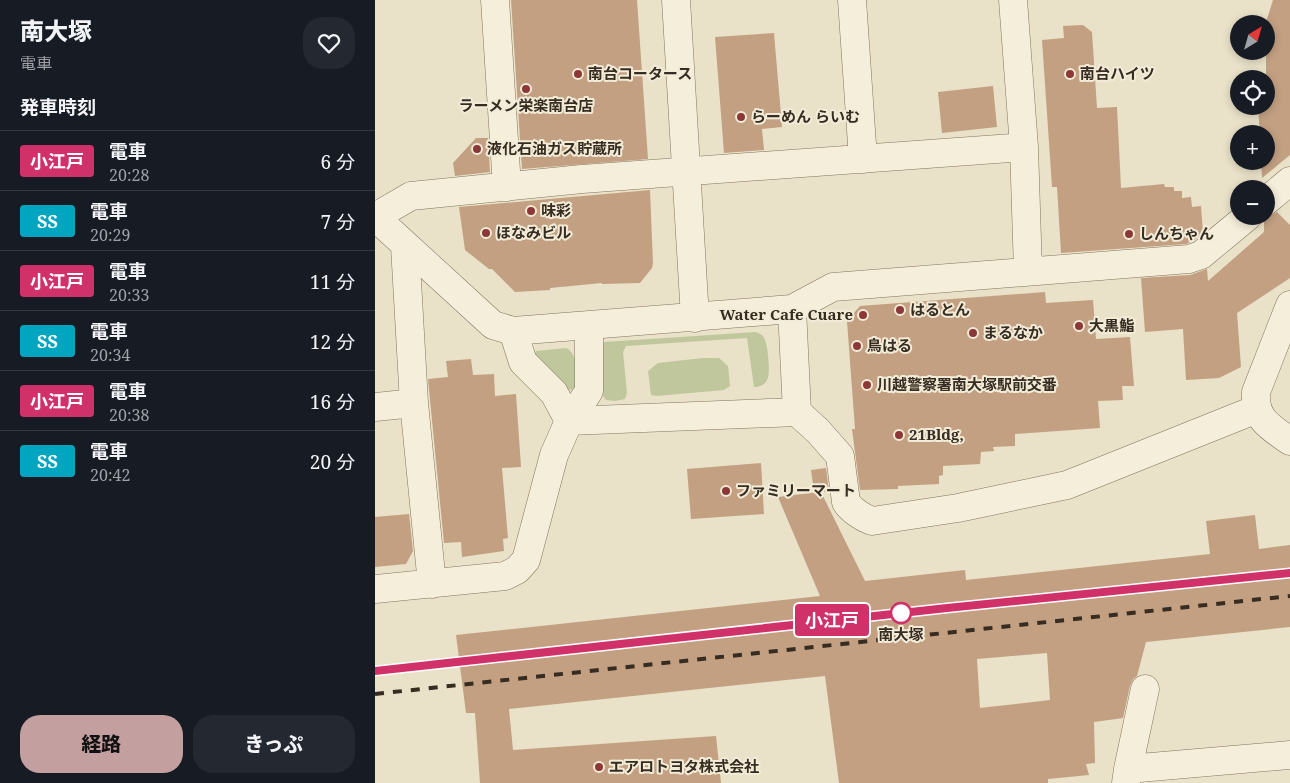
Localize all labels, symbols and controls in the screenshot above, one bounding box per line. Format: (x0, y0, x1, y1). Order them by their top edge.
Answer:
text: 南大塚 (20, 14, 92, 47)
north arrow (1230, 15, 1275, 60)
map controls (1230, 15, 1275, 225)
button: heart (303, 17, 355, 69)
text: 電車 (20, 52, 52, 74)
place label: 南台コータース (588, 63, 692, 83)
place label: 南台ハイツ (1080, 63, 1155, 83)
marker: 南台コータース (572, 68, 584, 80)
marker: 南台ハイツ (1064, 68, 1076, 80)
button: locate (1230, 70, 1275, 115)
marker: ラーメン栄楽南台店 (520, 83, 532, 95)
text: 発車時刻 (20, 94, 96, 120)
place label: ラーメン栄楽南台店 (459, 95, 593, 115)
place label: らーめん らいむ (751, 106, 860, 126)
marker: らーめん らいむ (735, 111, 747, 123)
button: + (1230, 125, 1275, 170)
text: 電車 (109, 138, 147, 164)
place label: 液化石油ガス貯蔵所 (487, 138, 622, 158)
marker: 液化石油ガス貯蔵所 (471, 143, 483, 155)
text: 小江戸 (30, 149, 84, 173)
text: 6 分 (320, 149, 355, 175)
text: 20:28 (109, 164, 149, 186)
button: − (1230, 180, 1275, 225)
text: 電車 (90, 198, 128, 224)
place label: 味彩 (541, 200, 571, 220)
marker: 味彩 (525, 205, 537, 217)
text: SS (37, 209, 58, 233)
text: 7 分 (320, 209, 355, 235)
place label: ほなみビル (496, 222, 571, 242)
place label: しんちゃん (1139, 223, 1214, 243)
text: 20:29 (90, 224, 130, 246)
marker: ほなみビル (480, 227, 492, 239)
marker: しんちゃん (1123, 228, 1135, 240)
text: 電車 (109, 258, 147, 284)
text: 小江戸 (30, 269, 84, 293)
text: 11 分 (310, 269, 355, 295)
text: 20:33 (109, 284, 149, 306)
place label: はるとん (910, 299, 970, 319)
place label: Water Cafe Cuare (719, 304, 853, 324)
marker: はるとん (894, 304, 906, 316)
marker: Water Cafe Cuare (857, 309, 869, 321)
place label: 大黒鮨 (1089, 315, 1135, 335)
text: 電車 (90, 318, 128, 344)
marker: 大黒鮨 (1073, 320, 1085, 332)
place label: まるなか (983, 322, 1043, 342)
marker: まるなか (967, 327, 979, 339)
text: SS (37, 329, 58, 353)
text: 12 分 (310, 329, 355, 355)
place label: 鳥はる (867, 335, 912, 355)
marker: 鳥はる (851, 340, 863, 352)
text: 20:34 (90, 344, 130, 366)
place label: 川越警察署南大塚駅前交番 (877, 374, 1057, 394)
text: 電車 (109, 378, 147, 404)
marker: 川越警察署南大塚駅前交番 (861, 379, 873, 391)
text: 小江戸 (30, 389, 84, 413)
text: 16 分 (310, 389, 355, 415)
text: 20:38 (109, 404, 149, 426)
place label: 21Bldg, (909, 424, 964, 444)
marker: 21Bldg, (893, 429, 905, 441)
text: 電車 (90, 438, 128, 464)
text: SS (37, 449, 58, 473)
text: 20 分 (310, 449, 355, 475)
text: 20:42 (90, 464, 130, 486)
place label: ファミリーマート (736, 480, 856, 500)
marker: ファミリーマート (720, 485, 732, 497)
marker: 南大塚 (890, 602, 912, 624)
line badge: 小江戸 (803, 604, 861, 636)
text: 小江戸 (805, 608, 859, 632)
place label: 南大塚 (878, 624, 924, 644)
button: 経路 (20, 715, 183, 773)
button: きっぷ (193, 715, 355, 773)
place label: エアロトヨタ株式会社 (609, 756, 759, 776)
marker: エアロトヨタ株式会社 (593, 761, 605, 773)

